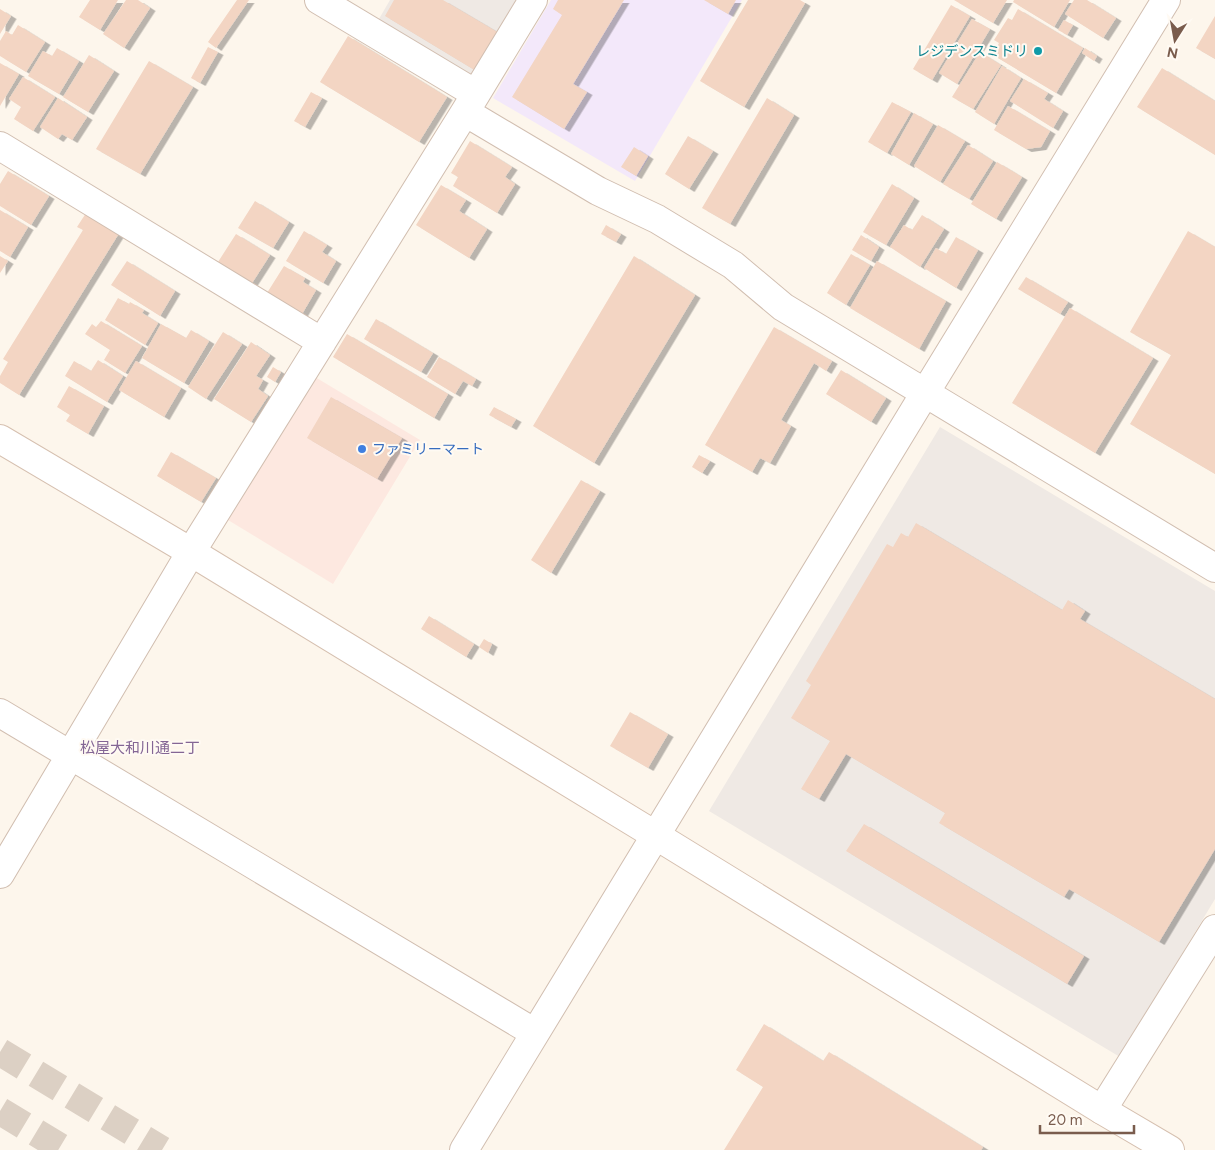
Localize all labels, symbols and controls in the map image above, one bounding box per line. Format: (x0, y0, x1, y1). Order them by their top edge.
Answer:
north arrow (1150, 15, 1200, 65)
place label: レジデンスミドリ (916, 43, 1028, 60)
text: N (1166, 43, 1180, 62)
marker: レジデンスミドリ (1032, 45, 1044, 57)
place label: ファミリーマート (372, 441, 484, 458)
marker: ファミリーマート (356, 443, 368, 455)
district label: 松屋大和川通二丁 (80, 739, 200, 757)
scale bar (1040, 1102, 1134, 1134)
text: 20 m (1048, 1111, 1082, 1129)

